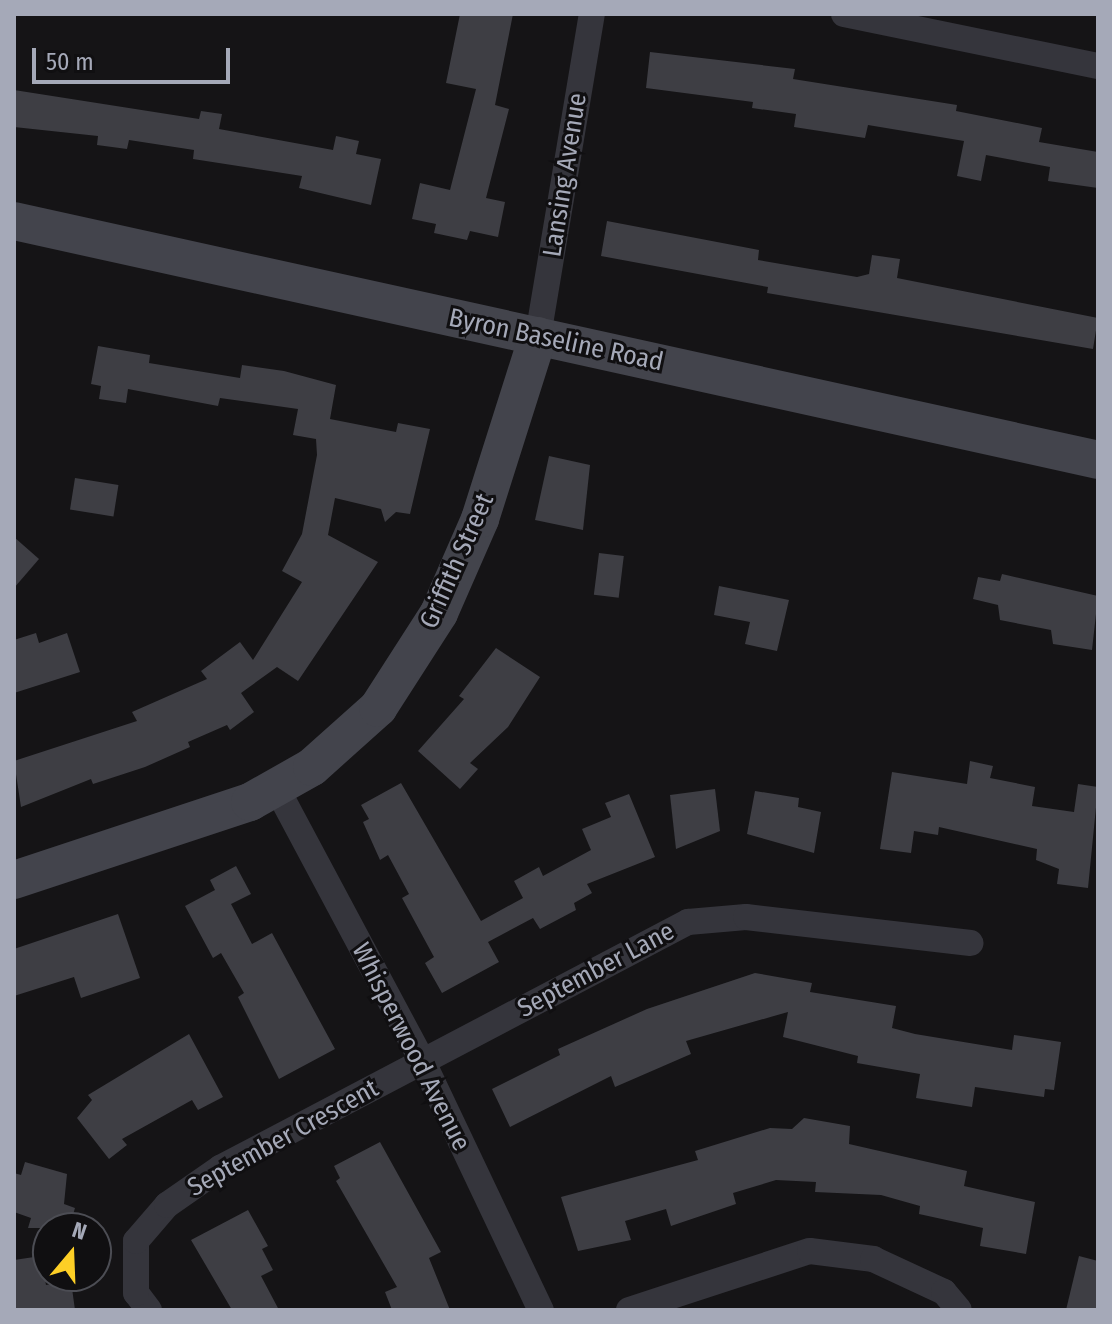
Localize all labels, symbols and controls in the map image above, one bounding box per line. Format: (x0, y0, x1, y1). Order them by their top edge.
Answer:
scale bar (36, 32, 234, 82)
text: 50 m (46, 48, 94, 76)
street label: Lansing Avenue (537, 91, 593, 259)
street label: Byron Baseline Road (446, 302, 666, 378)
street label: Griffith Street (413, 489, 501, 633)
street label: September Lane (512, 916, 680, 1024)
street label: Whisperwood Avenue (345, 938, 477, 1156)
street label: September Crescent (182, 1073, 384, 1203)
north arrow (32, 1212, 112, 1292)
text: N (69, 1216, 90, 1246)

